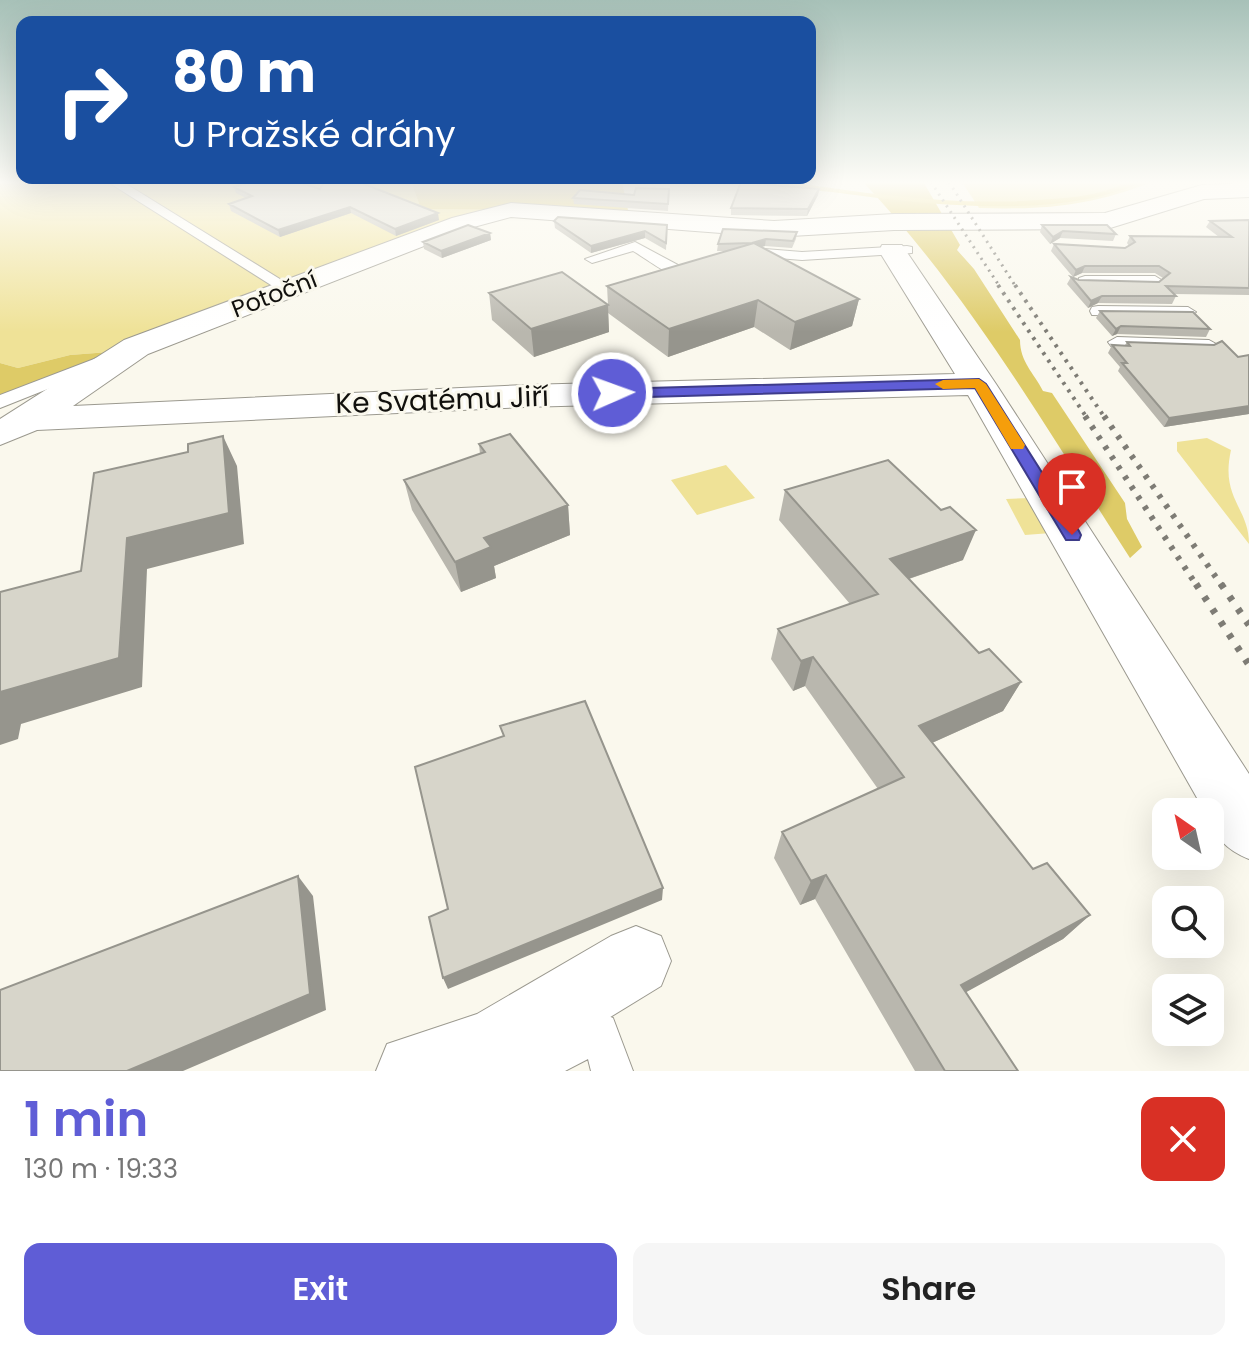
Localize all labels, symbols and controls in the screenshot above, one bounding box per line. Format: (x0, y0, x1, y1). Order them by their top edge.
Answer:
text: 80 m (172, 33, 316, 112)
icon: right (40, 48, 144, 152)
text: U Pražské dráhy (172, 109, 456, 160)
street label: Potoční (226, 263, 322, 325)
position arrow (570, 351, 654, 435)
street label: Ke Svatému Jiří (335, 377, 549, 423)
pin (1038, 453, 1106, 535)
icon: arrive (1050, 465, 1094, 509)
north arrow (1152, 798, 1224, 870)
map controls (1152, 798, 1224, 1046)
button: search (1152, 886, 1224, 958)
button: layers (1152, 974, 1224, 1046)
text: 1 min (24, 1086, 148, 1153)
button: close (1141, 1097, 1225, 1181)
text: 130 m · 19:33 (24, 1151, 178, 1187)
button: Exit (24, 1243, 617, 1335)
button: Share (633, 1243, 1225, 1335)

